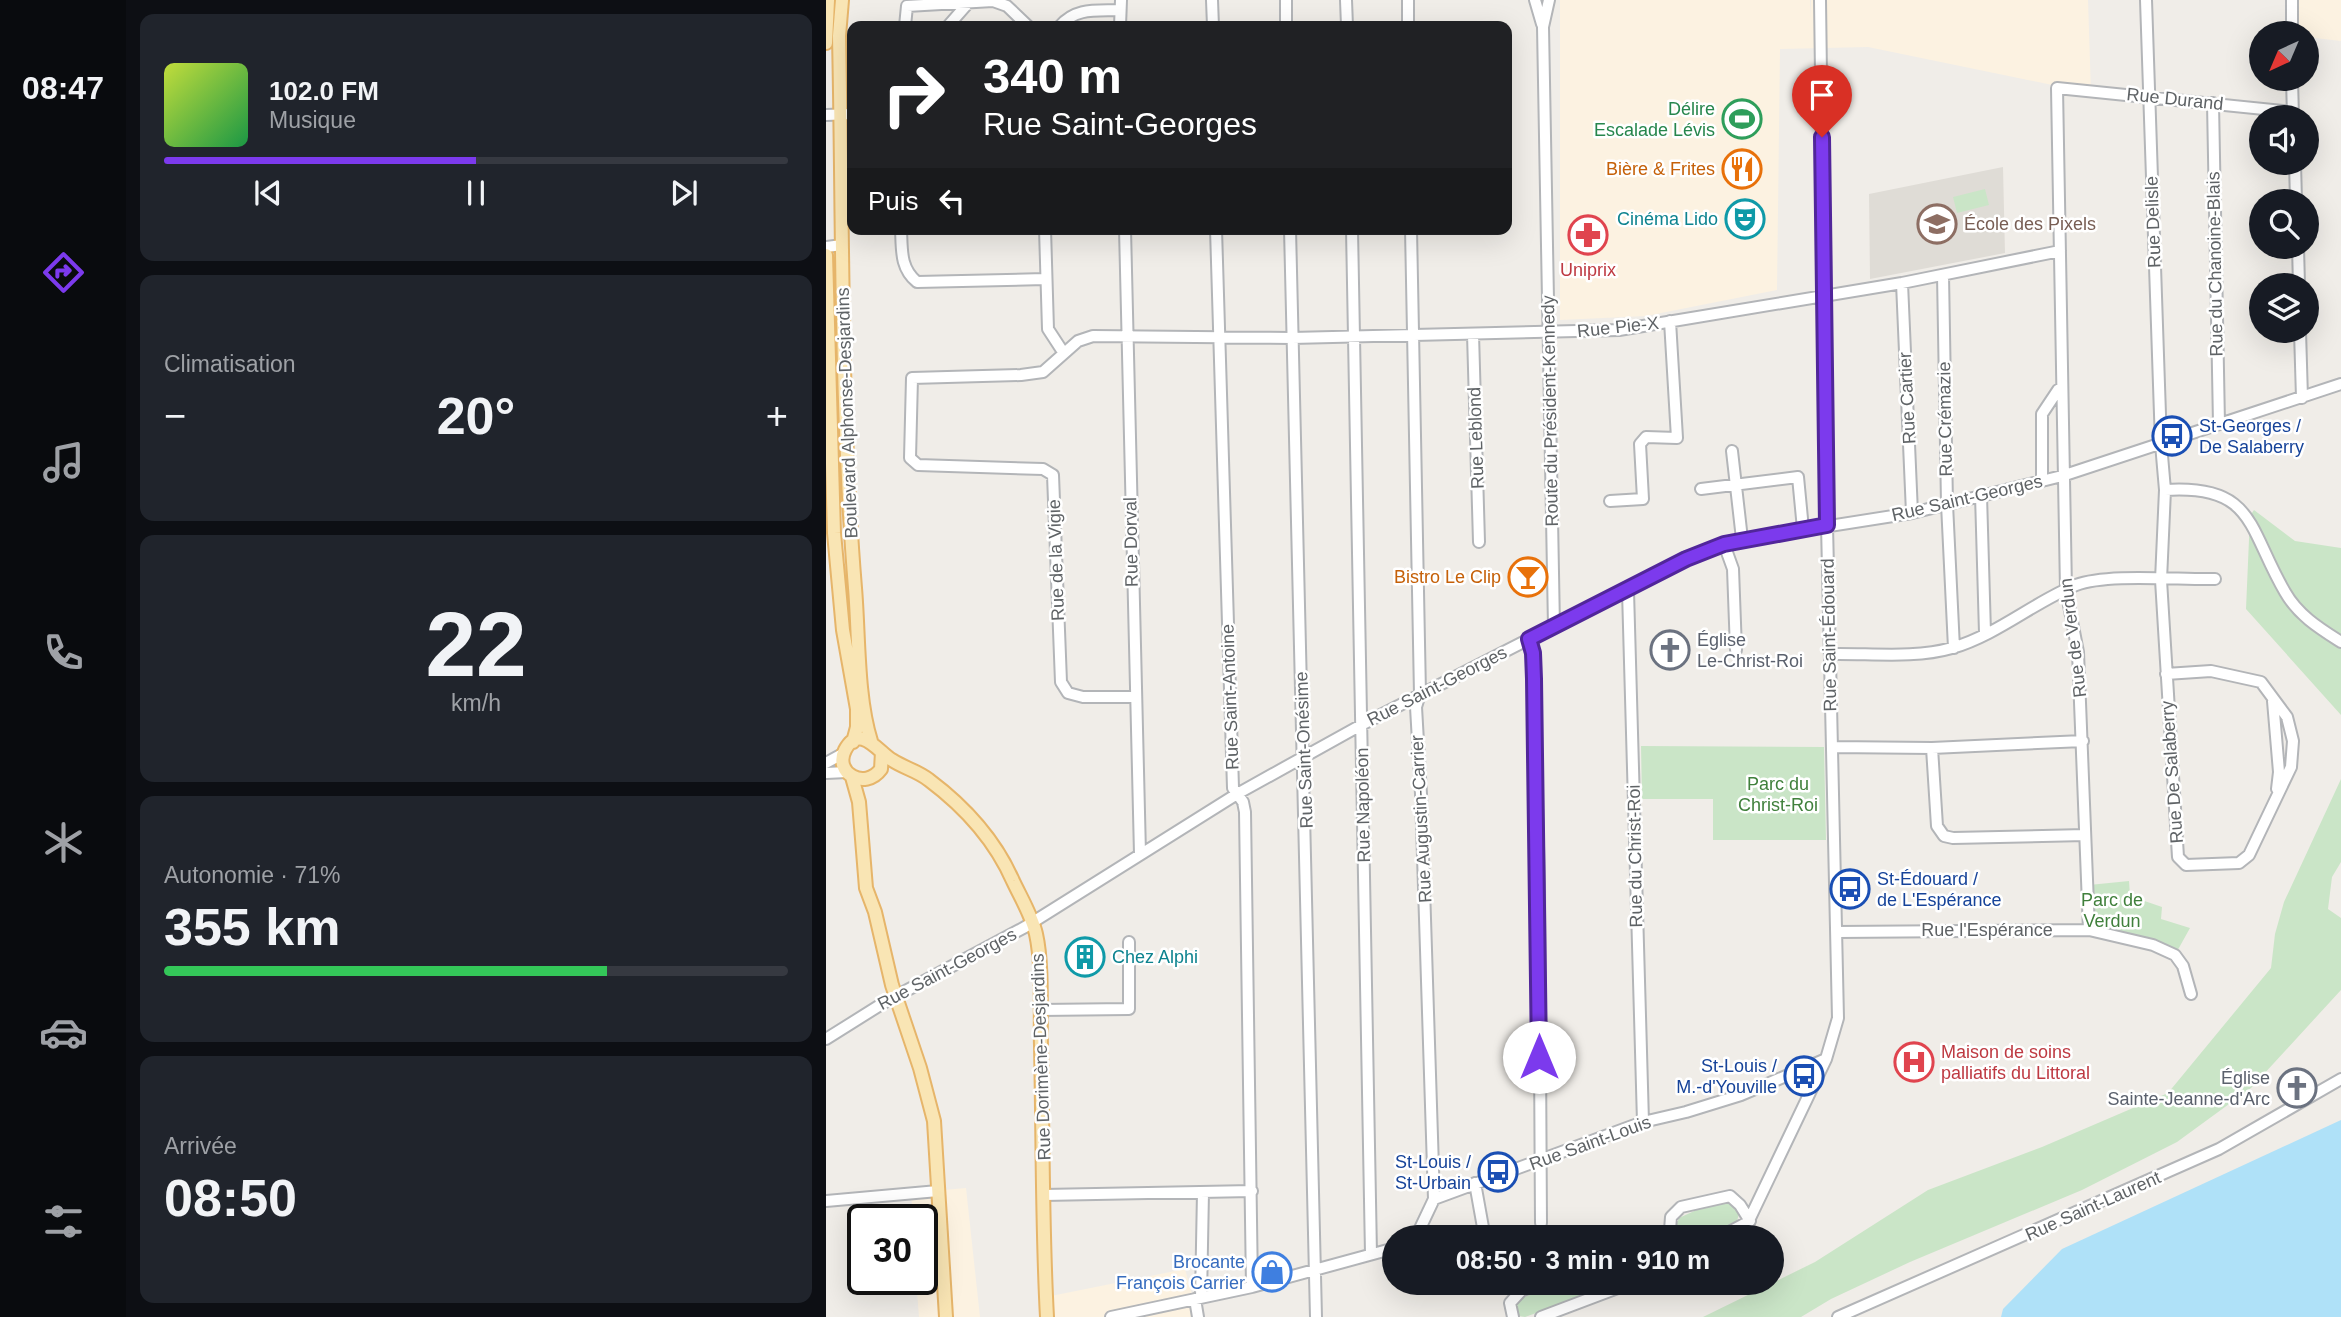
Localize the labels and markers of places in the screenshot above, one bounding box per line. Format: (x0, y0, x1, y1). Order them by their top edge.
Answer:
pin (1792, 65, 1852, 137)
sports icon: Délire Escalade Lévis (1721, 98, 1763, 140)
place label: Délire Escalade Lévis (1594, 99, 1715, 140)
restaurant icon: Bière & Frites (1721, 148, 1763, 190)
place label: Bière & Frites (1606, 159, 1715, 179)
theatre icon: Cinéma Lido (1724, 198, 1766, 240)
school or university icon: École des Pixels (1916, 203, 1958, 245)
place label: Cinéma Lido (1617, 209, 1718, 229)
pharmacy icon: Uniprix (1567, 214, 1609, 256)
place label: École des Pixels (1964, 214, 2096, 234)
place label: Uniprix (1560, 260, 1616, 280)
bus stop icon: St-Georges / De Salaberry (2151, 415, 2193, 457)
place label: St-Georges / De Salaberry (2199, 416, 2304, 457)
bar icon: Bistro Le Clip (1507, 556, 1549, 598)
place label: Bistro Le Clip (1394, 567, 1501, 587)
church icon: Église Le-Christ-Roi (1649, 629, 1691, 671)
place label: Église Le-Christ-Roi (1697, 630, 1803, 671)
bus stop icon: St-Édouard / de L'Espérance (1829, 868, 1871, 910)
place label: St-Édouard / de L'Espérance (1877, 869, 2002, 910)
building icon: Chez Alphi (1064, 936, 1106, 978)
place label: Chez Alphi (1112, 947, 1198, 967)
hospital icon: Maison de soins palliatifs du Littoral (1893, 1041, 1935, 1083)
place label: Maison de soins palliatifs du Littoral (1941, 1042, 2090, 1083)
bus stop icon: St-Louis / M.-d'Youville (1783, 1055, 1825, 1097)
place label: St-Louis / M.-d'Youville (1676, 1056, 1777, 1097)
church icon: Église Sainte-Jeanne-d'Arc (2276, 1067, 2318, 1109)
place label: Église Sainte-Jeanne-d'Arc (2107, 1068, 2270, 1109)
bus stop icon: St-Louis / St-Urbain (1477, 1151, 1519, 1193)
place label: St-Louis / St-Urbain (1395, 1152, 1471, 1193)
shop icon: Brocante François Carrier (1251, 1251, 1293, 1293)
place label: Brocante François Carrier (1116, 1252, 1245, 1293)

